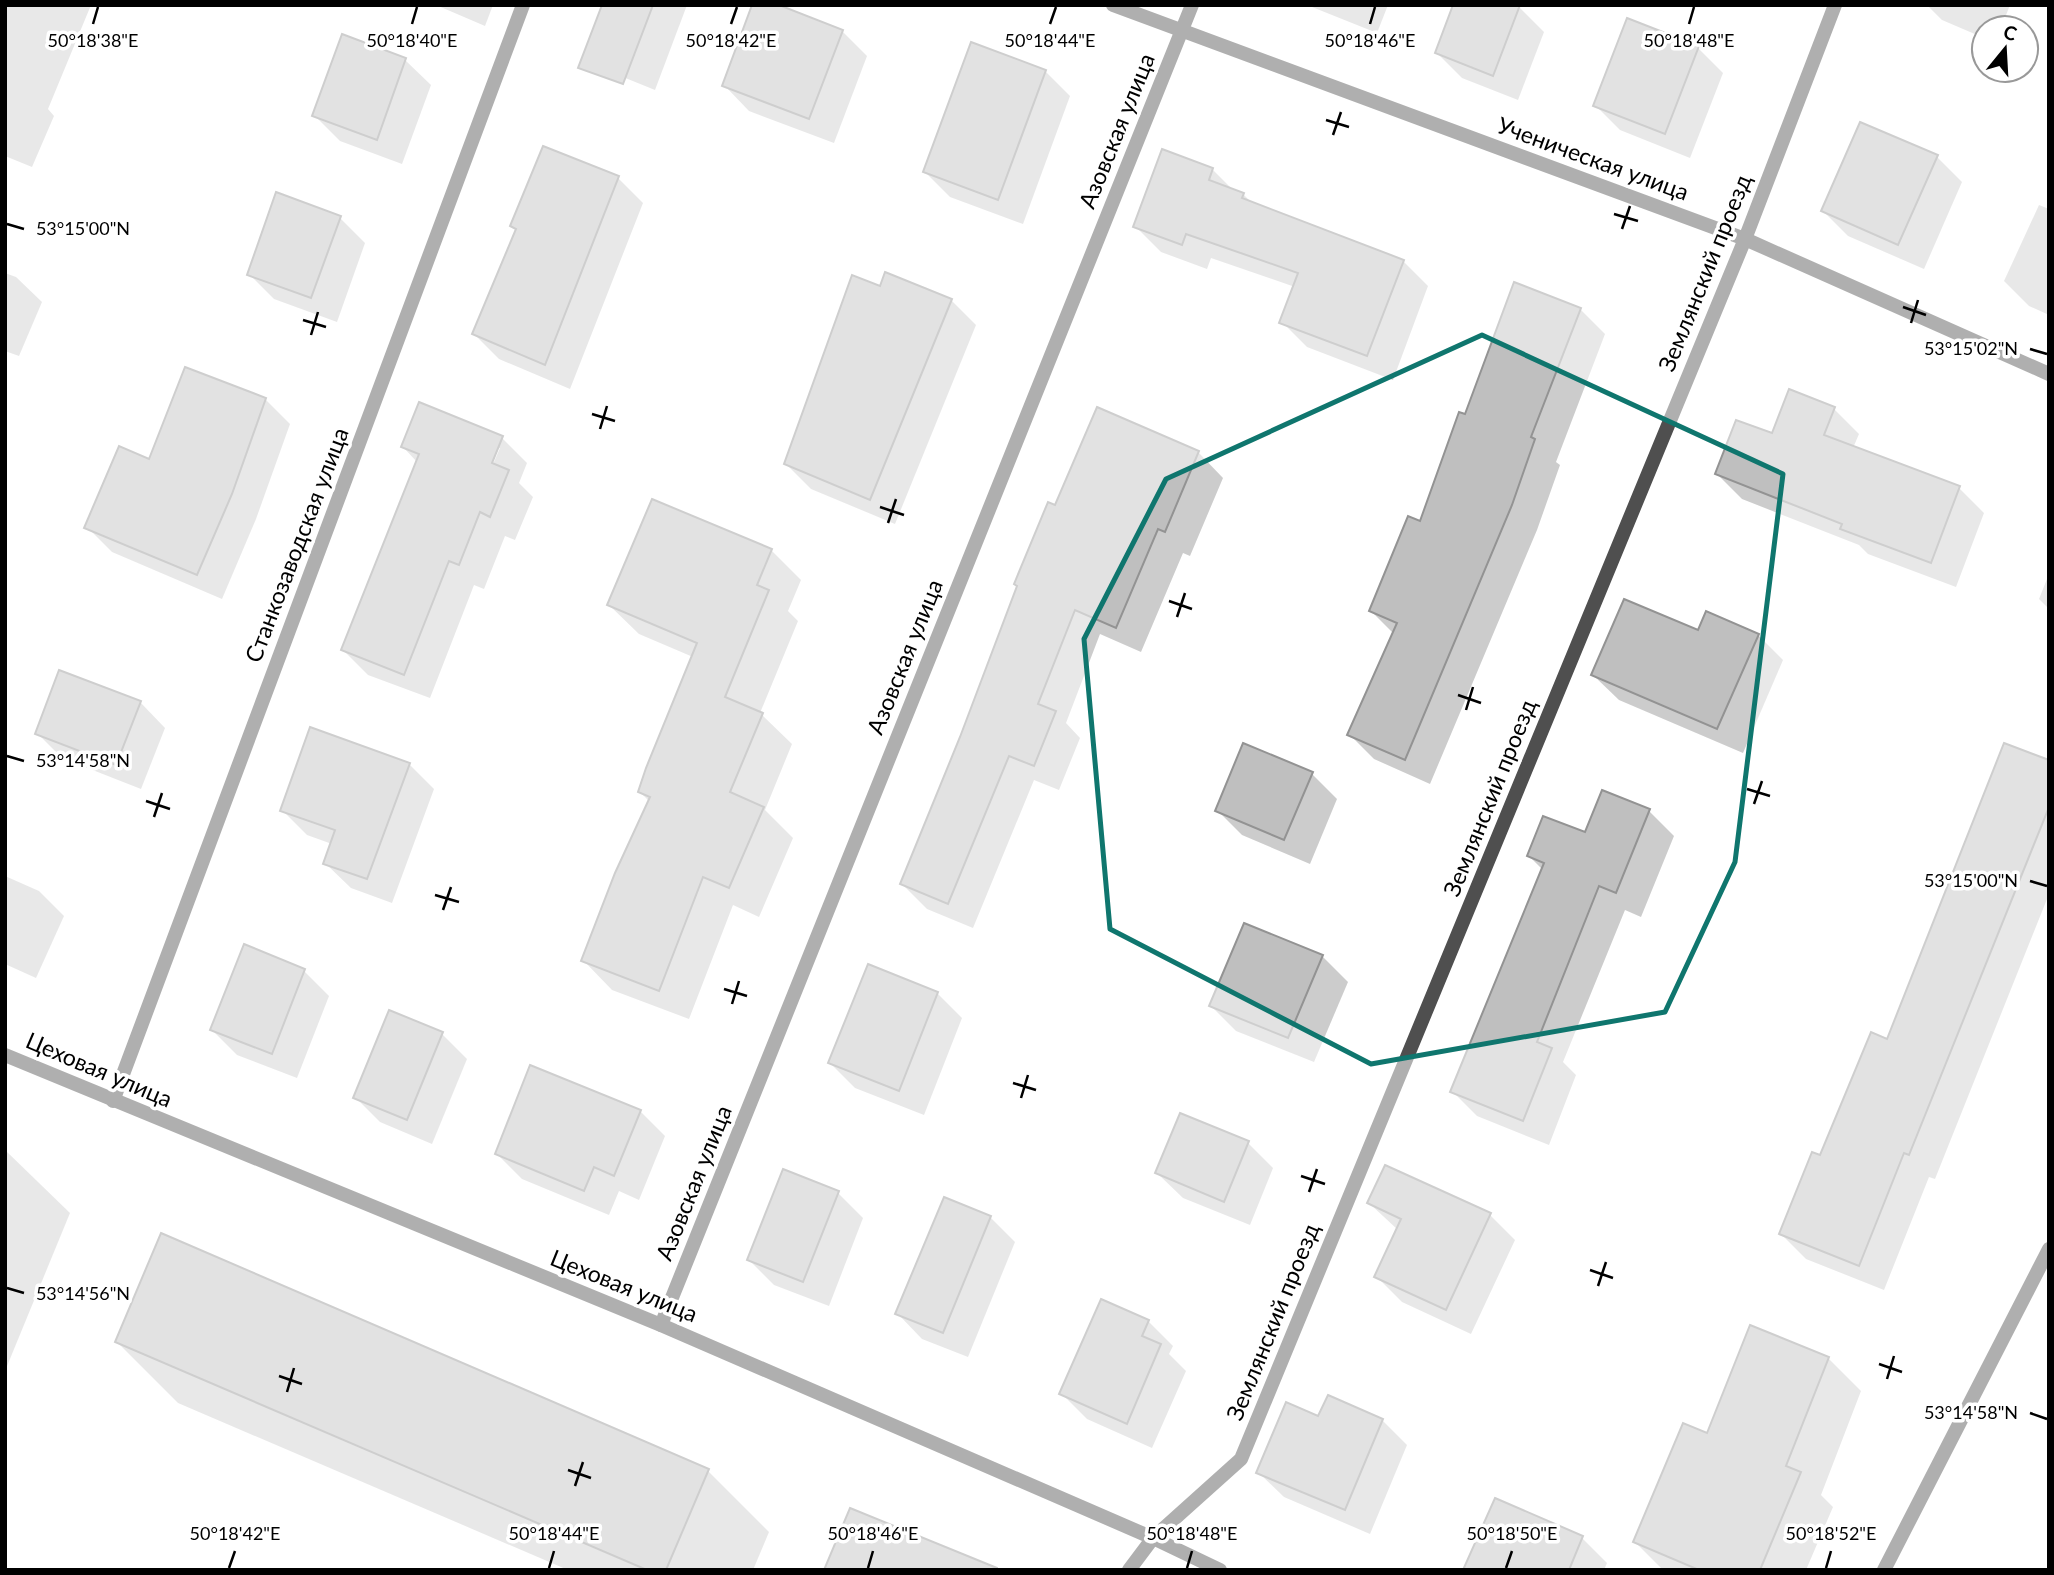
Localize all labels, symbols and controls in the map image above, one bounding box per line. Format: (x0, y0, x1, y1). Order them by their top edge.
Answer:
north arrow (1970, 14, 2040, 84)
text: С (2001, 19, 2020, 45)
text: 50°18'38"E (48, 29, 138, 51)
text: 50°18'40"E (367, 29, 457, 51)
text: 50°18'42"E (686, 29, 776, 51)
text: 50°18'44"E (1005, 29, 1095, 51)
text: 50°18'46"E (1325, 29, 1415, 51)
text: 50°18'48"E (1644, 29, 1734, 51)
street label: Азовская улица (1072, 49, 1160, 212)
street label: Ученическая улица (1494, 110, 1693, 206)
street label: Землянский проезд (1652, 170, 1756, 375)
text: 53°15'00"N (36, 217, 130, 239)
text: 53°15'02"N (1924, 337, 2018, 359)
street label: Станкозаводская улица (238, 423, 354, 666)
street label: Азовская улица (860, 575, 948, 738)
street label: Землянский проезд (1437, 695, 1541, 900)
text: 53°14'58"N (36, 749, 130, 771)
text: 53°15'00"N (1924, 869, 2018, 891)
street label: Цеховая улица (22, 1026, 177, 1112)
street label: Азовская улица (649, 1101, 737, 1264)
street label: Землянский проезд (1220, 1219, 1324, 1424)
street label: Цеховая улица (547, 1243, 702, 1327)
text: 53°14'56"N (36, 1282, 130, 1304)
text: 53°14'58"N (1924, 1401, 2018, 1423)
text: 50°18'42"E (190, 1522, 280, 1544)
text: 50°18'44"E (509, 1522, 599, 1544)
text: 50°18'46"E (828, 1522, 918, 1544)
text: 50°18'48"E (1147, 1522, 1237, 1544)
text: 50°18'50"E (1467, 1522, 1557, 1544)
text: 50°18'52"E (1786, 1522, 1876, 1544)

